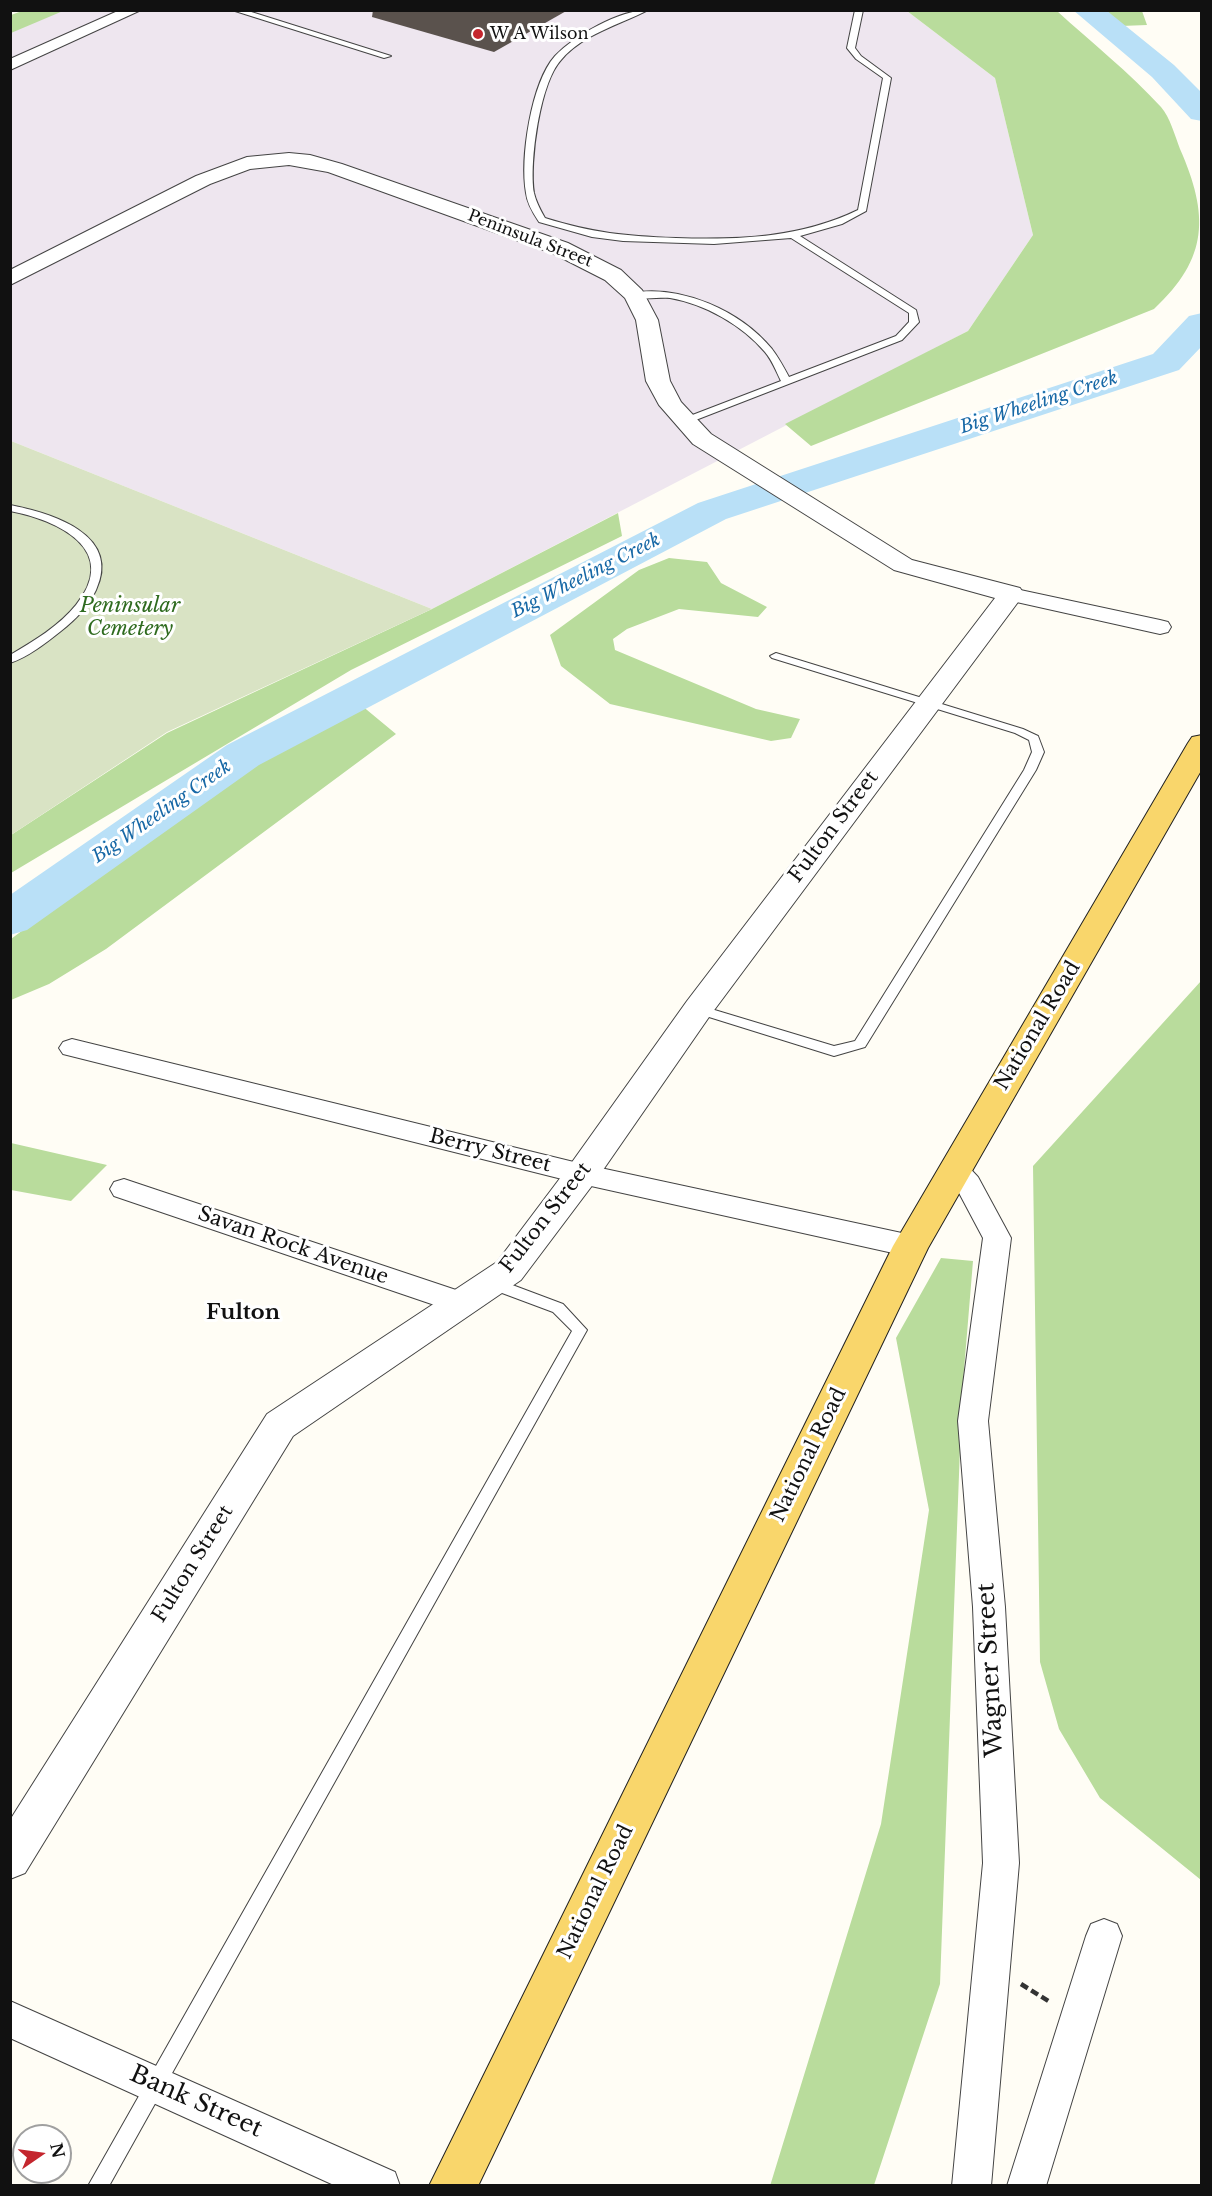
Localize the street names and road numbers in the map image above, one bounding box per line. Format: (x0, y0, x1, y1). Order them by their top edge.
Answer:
street label: Peninsula Street (465, 206, 595, 272)
street label: Fulton Street (784, 766, 884, 888)
street label: National Road (990, 957, 1086, 1095)
street label: Berry Street (427, 1124, 553, 1178)
street label: Fulton Street (495, 1158, 597, 1278)
street label: Savan Rock Avenue (195, 1202, 391, 1290)
street label: National Road (766, 1384, 852, 1526)
street label: Fulton Street (147, 1501, 239, 1627)
street label: Wagner Street (972, 1582, 1010, 1758)
street label: National Road (553, 1821, 639, 1963)
street label: Bank Street (125, 2060, 267, 2144)

